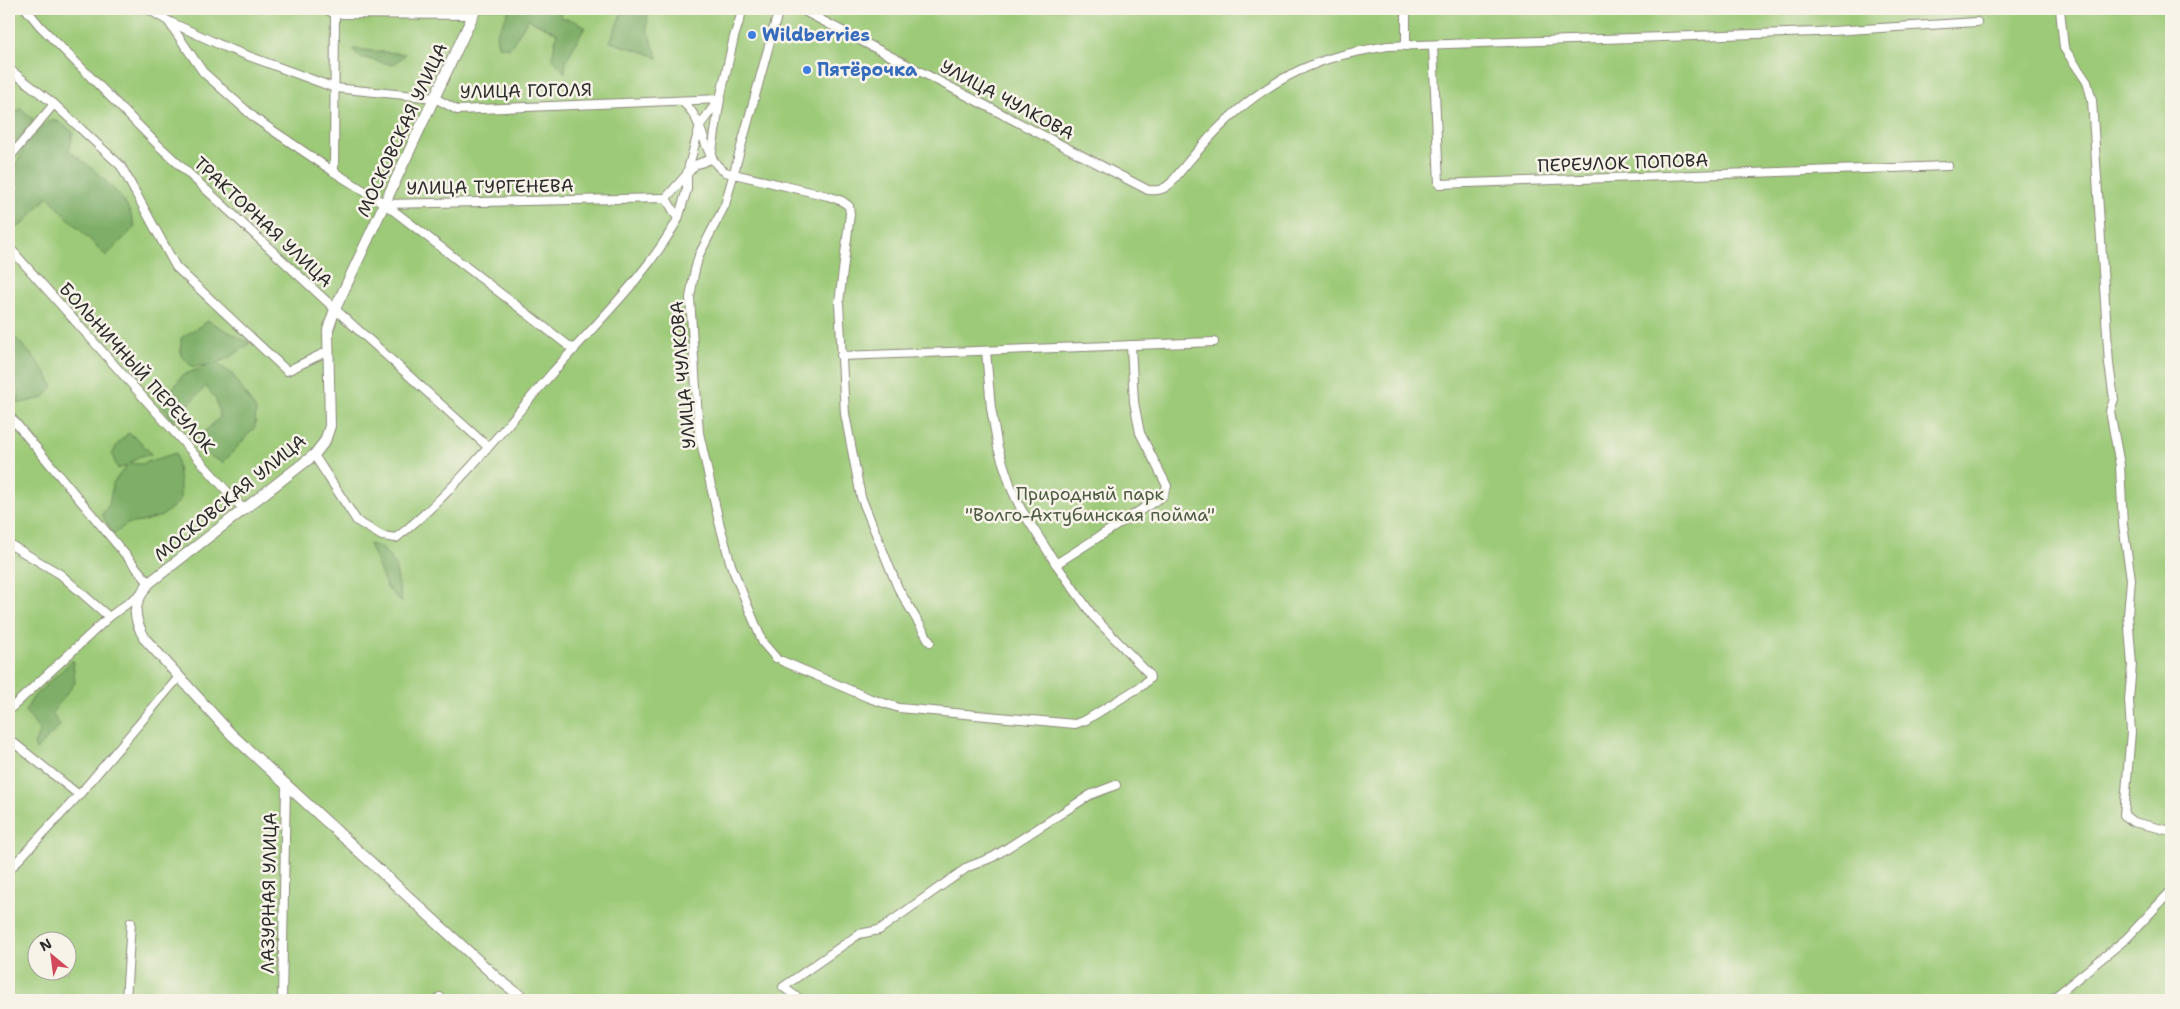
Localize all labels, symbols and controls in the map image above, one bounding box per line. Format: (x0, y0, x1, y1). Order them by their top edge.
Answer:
place label: Wildberries (762, 23, 870, 47)
marker: Wildberries (746, 29, 758, 41)
street label: МОСКОВСКАЯ УЛИЦА (351, 39, 453, 221)
street label: УЛИЦА ЧУЛКОВА (936, 55, 1078, 145)
place label: Пятёрочка (817, 58, 918, 82)
marker: Пятёрочка (801, 64, 813, 76)
street label: УЛИЦА ГОГОЛЯ (460, 78, 592, 104)
street label: ПЕРЕУЛОК ПОПОВА (1537, 148, 1709, 178)
street label: ТРАКТОРНАЯ УЛИЦА (188, 151, 338, 293)
street label: УЛИЦА ТУРГЕНЕВА (406, 174, 574, 200)
street label: БОЛЬНИЧНЫЙ ПЕРЕУЛОК (54, 277, 221, 459)
street label: УЛИЦА ЧУЛКОВА (665, 300, 701, 450)
street label: МОСКОВСКАЯ УЛИЦА (149, 429, 311, 567)
park label: Природный парк "Волго-Ахтубинская пойма" (965, 482, 1215, 527)
street label: ЛАЗУРНАЯ УЛИЦА (256, 812, 282, 974)
north arrow (28, 932, 78, 982)
text: N (36, 934, 55, 955)

